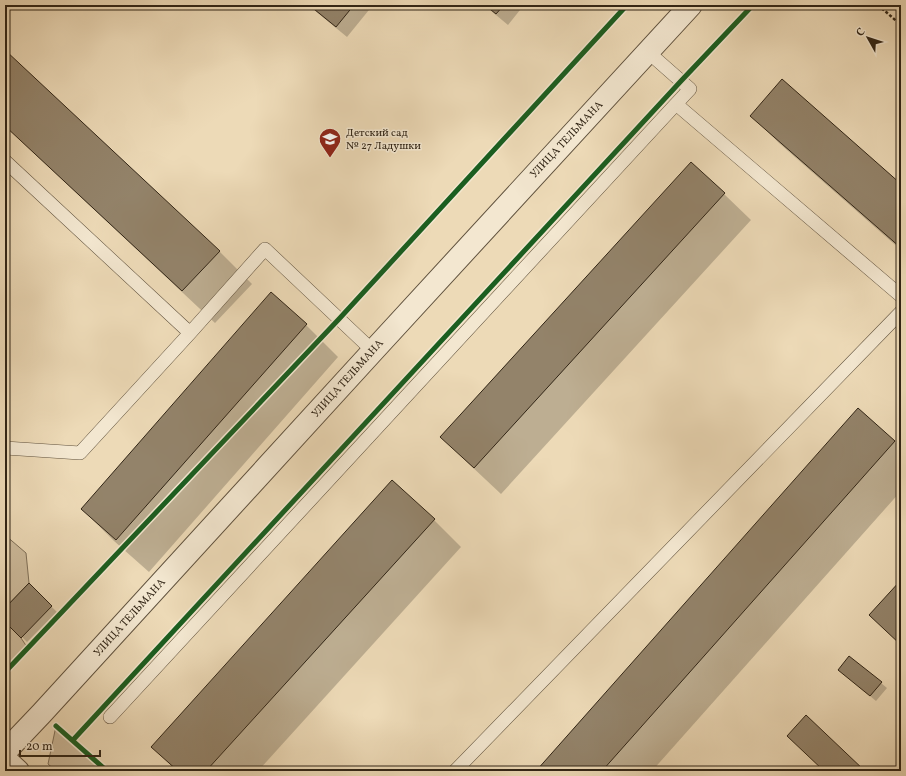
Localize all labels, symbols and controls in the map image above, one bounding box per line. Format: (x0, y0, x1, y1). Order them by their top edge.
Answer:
north arrow (848, 18, 888, 58)
text: С (853, 25, 869, 40)
street label: УЛИЦА ТЕЛЬМАНА (527, 98, 607, 182)
school or university icon: Детский сад № 27 Ладушки (317, 126, 343, 159)
place label: Детский сад № 27 Ладушки (346, 126, 421, 154)
street label: УЛИЦА ТЕЛЬМАНА (309, 336, 387, 421)
street label: УЛИЦА ТЕЛЬМАНА (91, 575, 169, 660)
scale bar (20, 732, 100, 758)
text: 20 m (26, 739, 53, 755)

